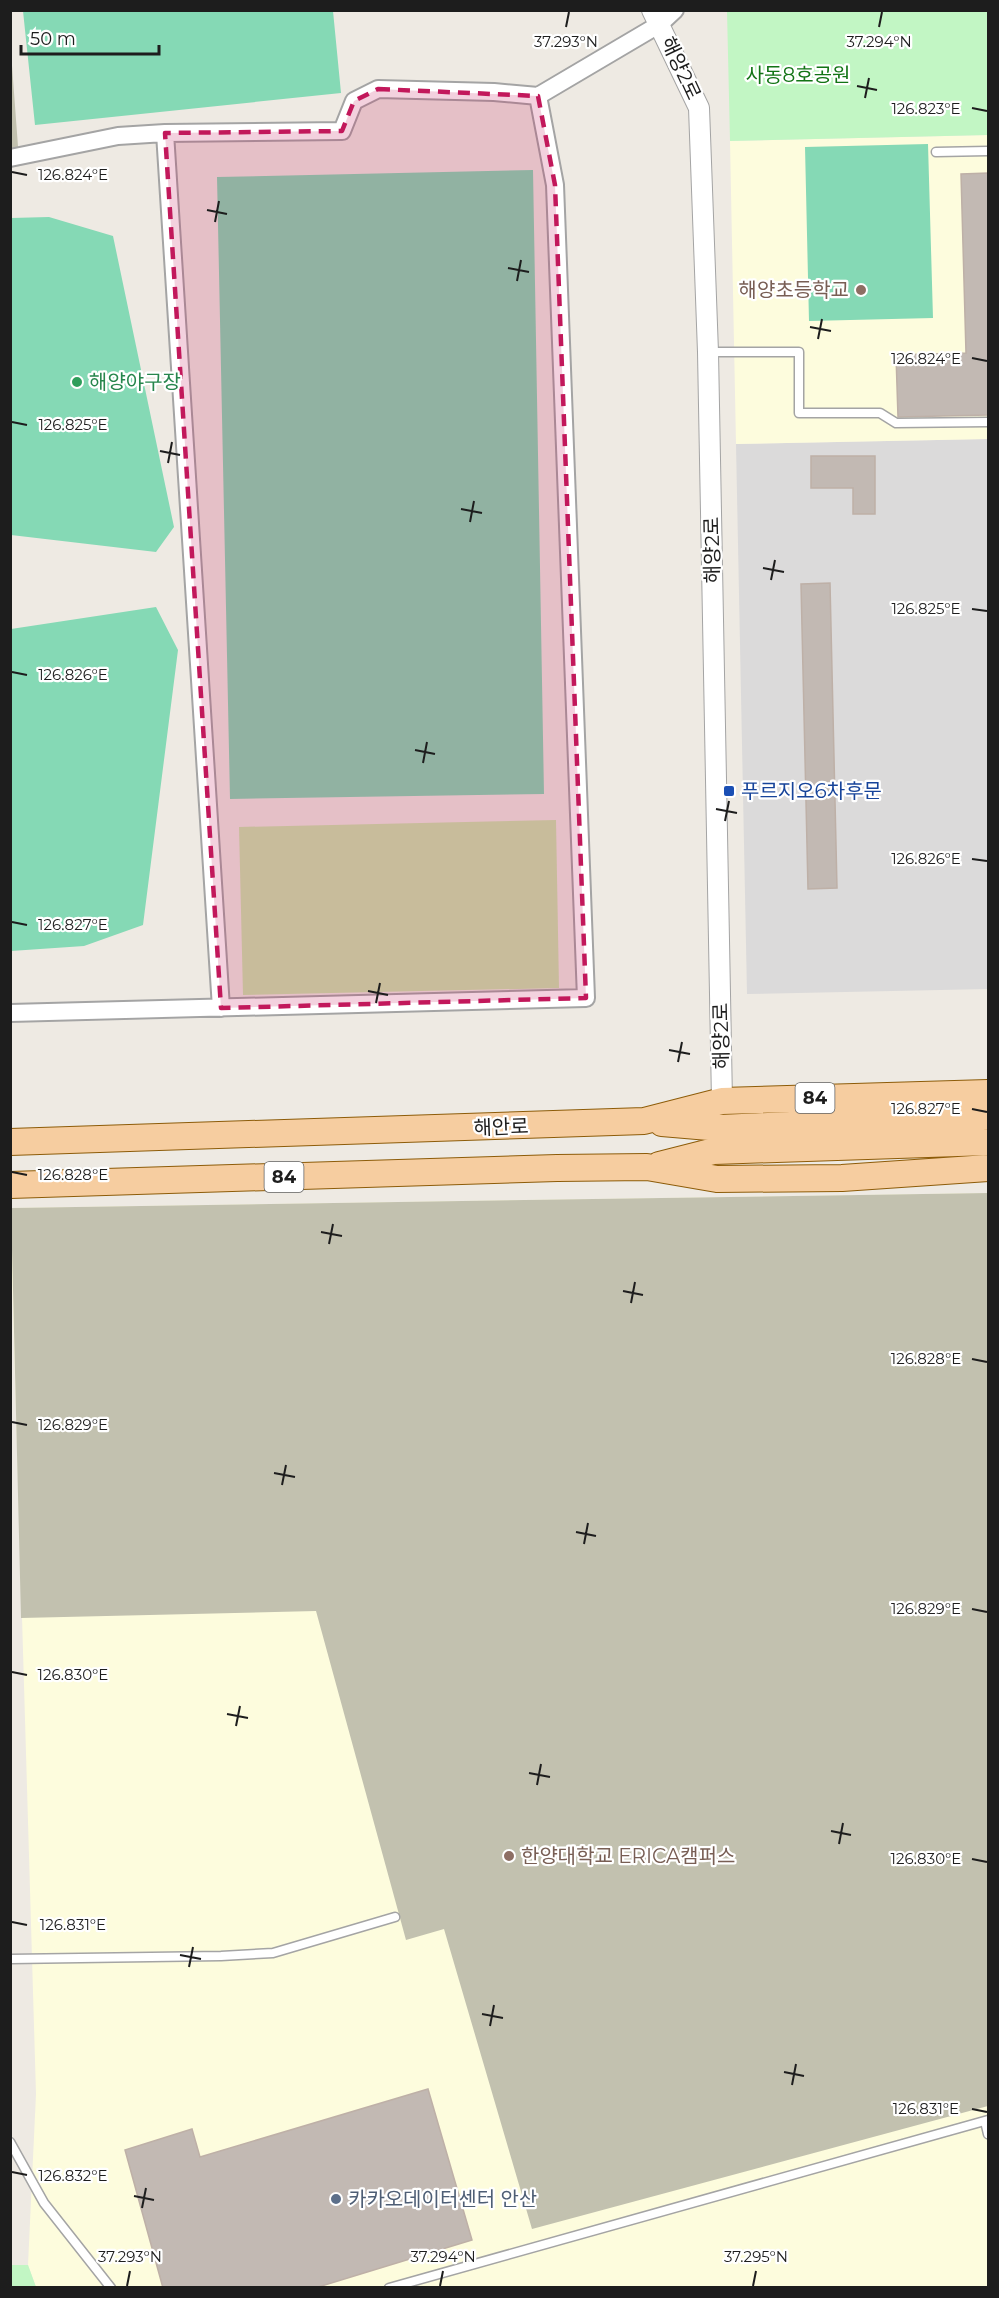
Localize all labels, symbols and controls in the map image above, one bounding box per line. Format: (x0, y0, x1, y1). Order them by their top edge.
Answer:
scale bar (21, 18, 159, 56)
text: 50 m (30, 28, 76, 50)
text: 37.293°N (534, 32, 598, 51)
text: 37.294°N (846, 32, 912, 51)
street label: 해양2로 (656, 33, 706, 103)
park label: 사동8호공원 (746, 63, 850, 87)
text: 126.823°E (891, 99, 961, 118)
text: 126.824°E (38, 165, 108, 184)
place label: 해양초등학교 (739, 278, 849, 302)
marker: 해양초등학교 (854, 283, 868, 297)
text: 126.824°E (891, 349, 961, 368)
place label: 해양야구장 (89, 370, 181, 394)
marker: 해양야구장 (70, 375, 84, 389)
text: 126.825°E (38, 415, 108, 434)
street label: 해양2로 (699, 517, 725, 583)
text: 126.825°E (891, 599, 961, 618)
text: 126.826°E (38, 665, 108, 684)
place label: 푸르지오6차후문 (741, 779, 882, 803)
marker: 푸르지오6차후문 (722, 784, 736, 798)
text: 126.826°E (891, 849, 961, 868)
text: 126.827°E (38, 915, 108, 934)
street label: 해양2로 (708, 1003, 734, 1069)
road number: 84 (796, 1083, 834, 1113)
text: 126.827°E (891, 1099, 961, 1118)
street label: 해안로 (473, 1114, 529, 1140)
road number: 84 (264, 1162, 304, 1192)
text: 126.828°E (38, 1165, 108, 1184)
text: 126.828°E (891, 1349, 961, 1368)
text: 126.829°E (38, 1415, 108, 1434)
text: 126.829°E (891, 1599, 961, 1618)
text: 126.830°E (38, 1665, 108, 1684)
place label: 한양대학교 ERICA캠퍼스 (521, 1844, 736, 1868)
marker: 한양대학교 ERICA캠퍼스 (502, 1849, 516, 1863)
text: 126.830°E (891, 1849, 961, 1868)
text: 126.831°E (40, 1915, 106, 1934)
text: 126.831°E (893, 2099, 959, 2118)
text: 126.832°E (38, 2166, 108, 2185)
place label: 카카오데이터센터 안산 (348, 2187, 537, 2211)
marker: 카카오데이터센터 안산 (329, 2192, 343, 2206)
text: 37.293°N (98, 2247, 162, 2266)
text: 37.294°N (410, 2247, 476, 2266)
text: 37.295°N (724, 2247, 788, 2266)

